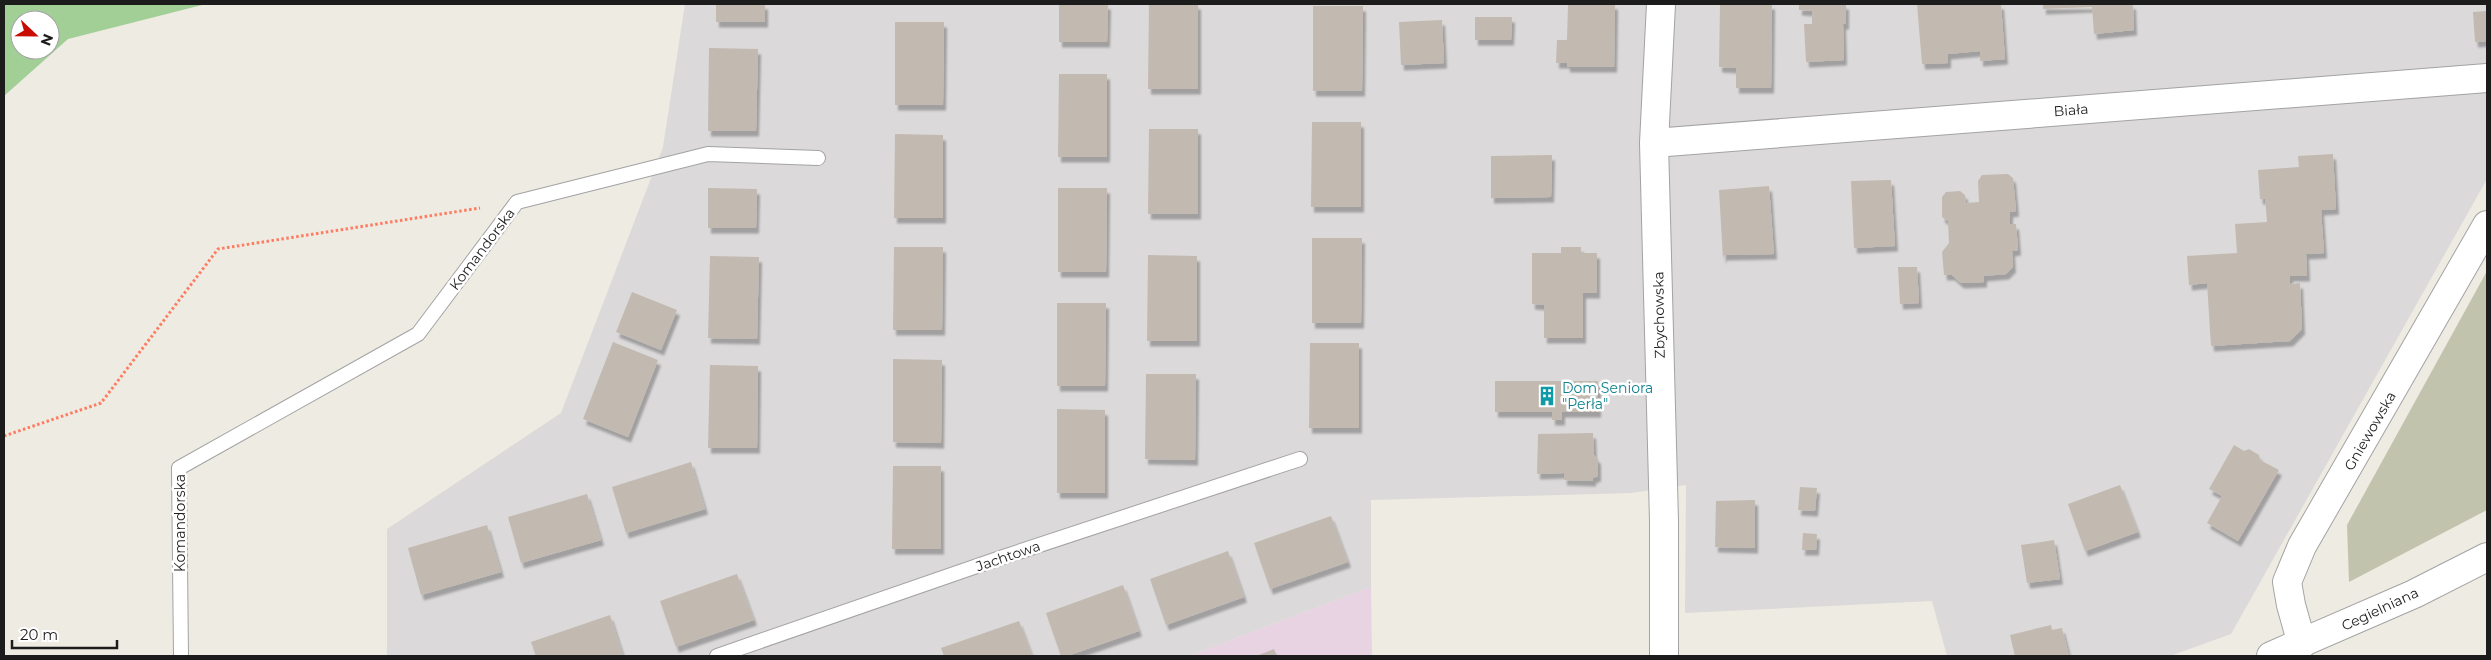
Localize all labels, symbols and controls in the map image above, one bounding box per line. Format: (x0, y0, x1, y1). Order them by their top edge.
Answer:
north arrow (10, 10, 60, 60)
text: N (37, 31, 58, 48)
street label: Biała (2053, 100, 2089, 120)
street label: Komandorska (445, 204, 519, 294)
street label: Zbychowska (1649, 271, 1669, 359)
place label: Dom Seniora "Perła" (1562, 379, 1653, 413)
building icon: Dom Seniora "Perła" (1536, 385, 1558, 407)
street label: Gniewowska (2340, 388, 2400, 474)
street label: Komandorska (171, 474, 189, 572)
street label: Jachtowa (973, 537, 1043, 576)
street label: Cegielniana (2339, 583, 2421, 635)
scale bar (12, 618, 118, 650)
text: 20 m (20, 625, 58, 644)

